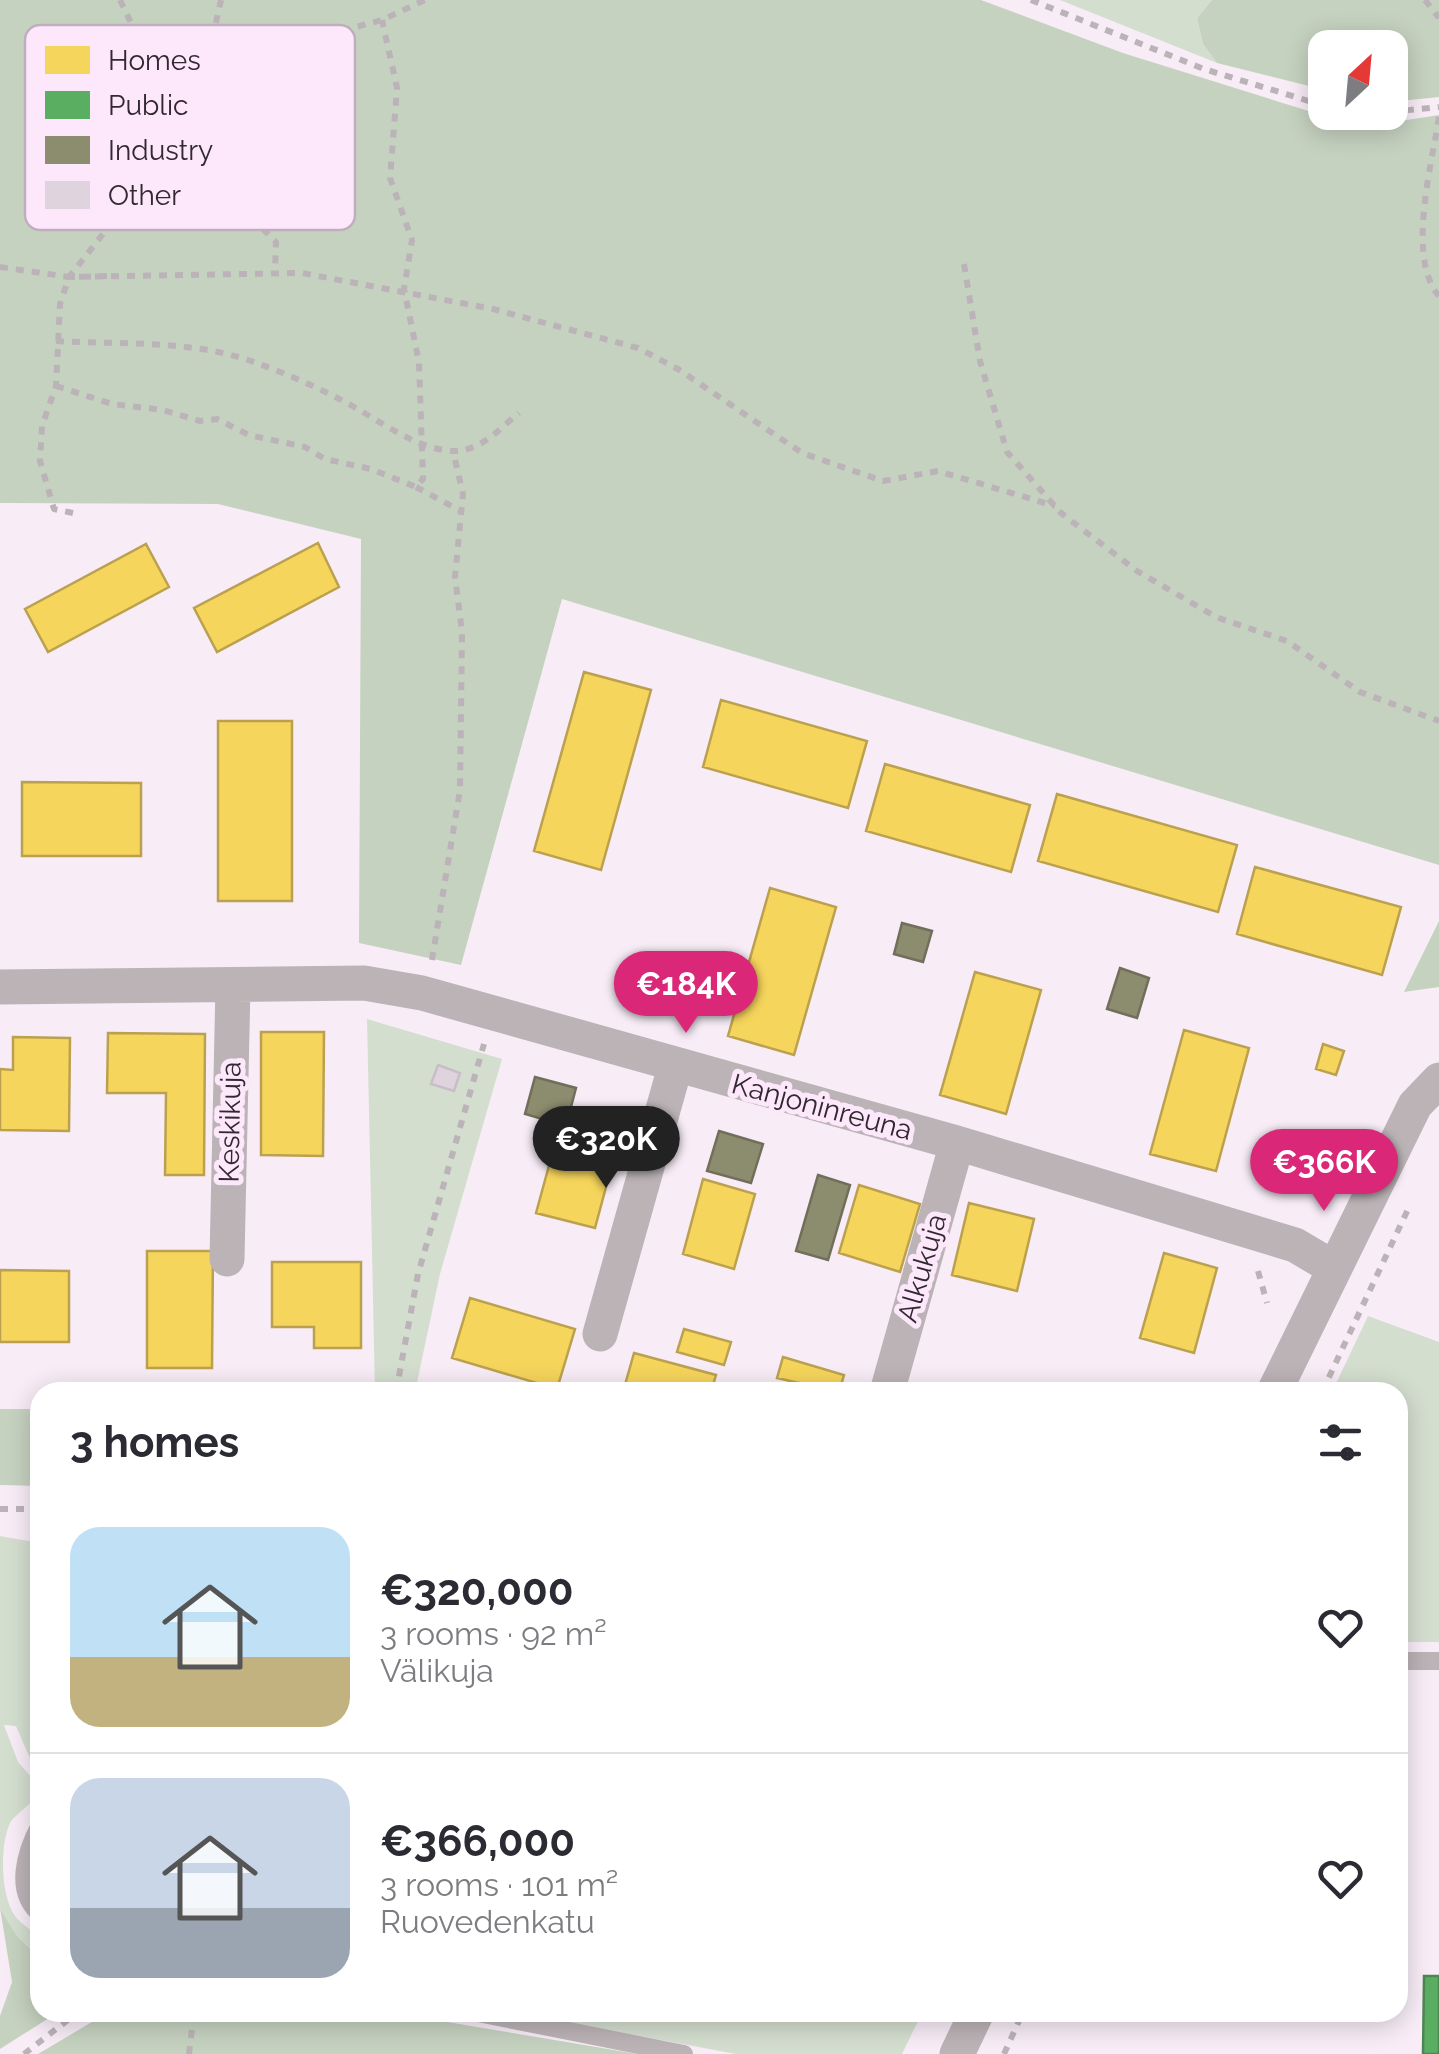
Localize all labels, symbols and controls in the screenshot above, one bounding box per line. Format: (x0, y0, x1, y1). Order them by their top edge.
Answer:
legend (25, 25, 355, 230)
north arrow (1308, 30, 1408, 130)
map controls (1308, 30, 1408, 130)
text: Homes (108, 44, 201, 77)
text: Public (108, 89, 188, 122)
text: Industry (108, 134, 213, 167)
text: Other (108, 179, 181, 212)
pin: €184K (616, 951, 756, 1036)
text: €184K (636, 965, 736, 1002)
street label: Keskikuja (212, 1061, 248, 1183)
street label: Kanjoninreuna (728, 1067, 916, 1147)
pin: €320K (536, 1106, 676, 1191)
text: €320K (555, 1120, 657, 1157)
pin: €366K (1254, 1129, 1394, 1214)
text: €366K (1272, 1143, 1376, 1180)
street label: Alkukuja (891, 1210, 953, 1326)
icon: filters (1313, 1415, 1368, 1470)
text: 3 homes (70, 1418, 239, 1467)
text: €320,000 (380, 1566, 574, 1615)
icon: home (150, 1567, 270, 1687)
icon: heart (1313, 1600, 1368, 1655)
text: 3 rooms · 92 m² (380, 1615, 607, 1652)
text: Välikuja (380, 1652, 494, 1689)
text: €366,000 (380, 1817, 575, 1866)
icon: home (150, 1818, 270, 1938)
icon: heart (1313, 1851, 1368, 1906)
text: 3 rooms · 101 m² (380, 1866, 618, 1903)
text: Ruovedenkatu (380, 1903, 595, 1940)

